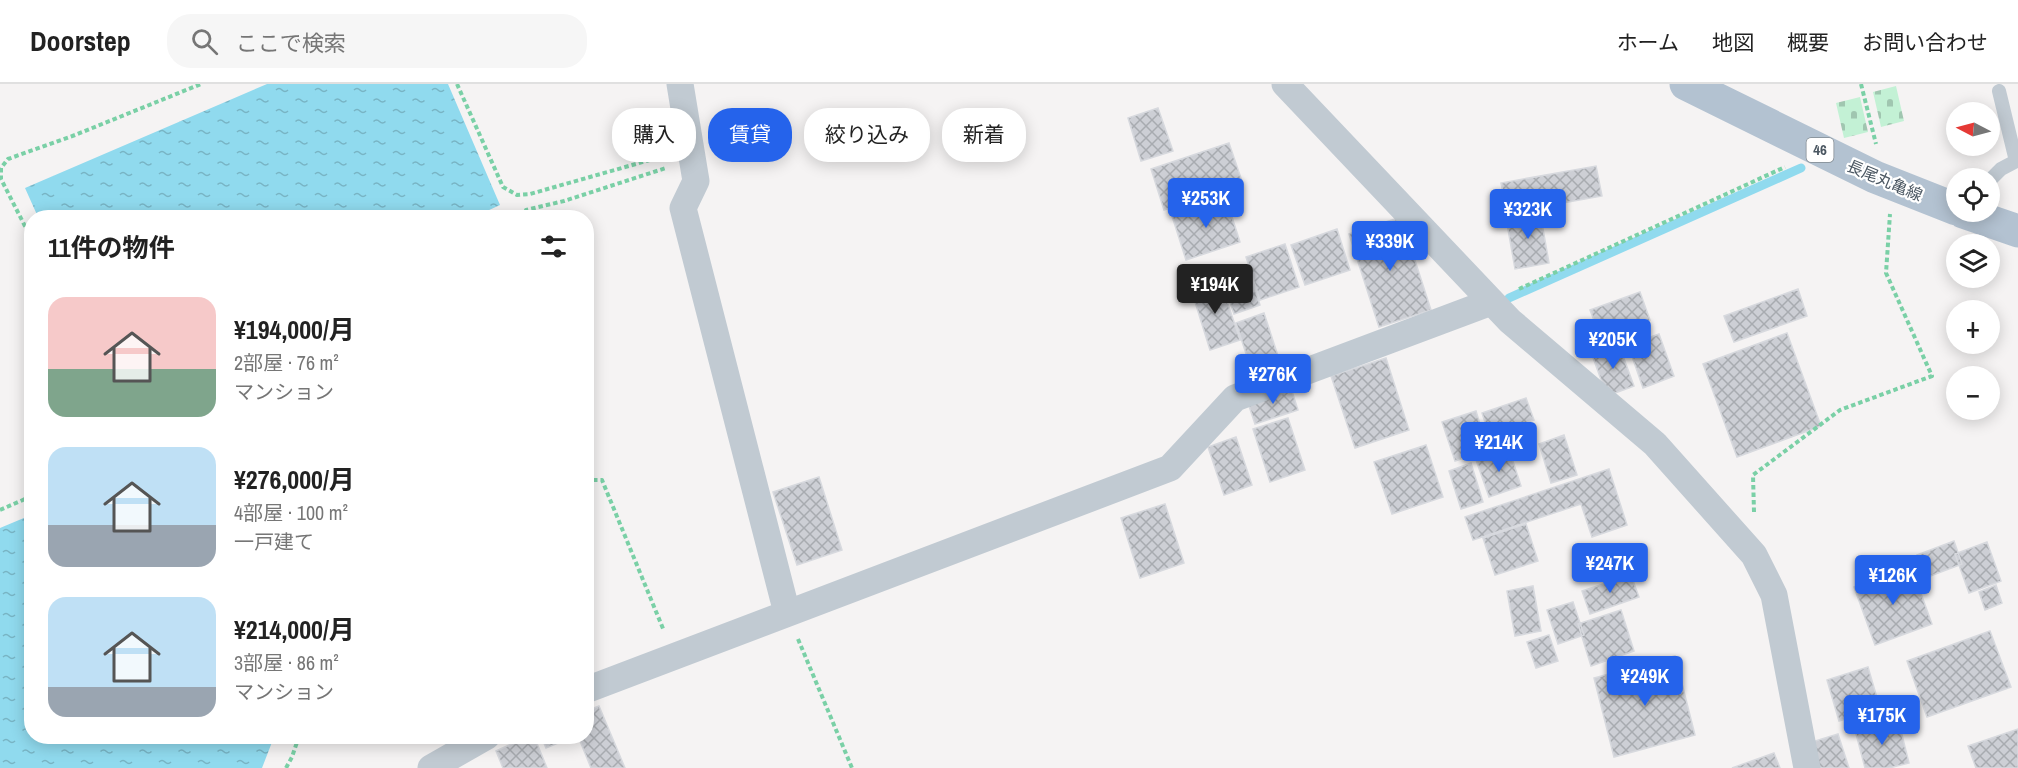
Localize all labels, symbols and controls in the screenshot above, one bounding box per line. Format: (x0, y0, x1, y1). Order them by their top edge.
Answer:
search box (167, 14, 587, 68)
text: Doorstep (30, 22, 131, 60)
icon: search (188, 25, 221, 58)
text: ここで検索 (236, 28, 346, 58)
text: ホーム (1617, 28, 1679, 57)
text: 地図 (1712, 28, 1754, 57)
text: 概要 (1787, 28, 1829, 57)
text: お問い合わせ (1862, 28, 1988, 57)
north arrow (1946, 102, 2000, 156)
map controls (1946, 102, 2000, 420)
chip: 購入 (612, 108, 696, 162)
chip: 賃貸 (708, 108, 792, 162)
chip: 絞り込み (804, 108, 930, 162)
chip: 新着 (942, 108, 1026, 162)
road number: 46 (1806, 138, 1834, 162)
street label: 長尾丸亀線 (1844, 154, 1926, 206)
button: locate (1946, 168, 2000, 222)
pin: ¥253K (1164, 178, 1248, 229)
text: ¥253K (1182, 184, 1230, 211)
pin: ¥323K (1486, 189, 1570, 240)
text: ¥323K (1504, 195, 1552, 222)
pin: ¥339K (1348, 221, 1432, 272)
text: ¥339K (1366, 227, 1414, 254)
text: 11件の物件 (48, 230, 175, 265)
icon: filters (537, 230, 570, 263)
button: layers (1946, 234, 2000, 288)
pin: ¥194K (1173, 264, 1257, 315)
text: ¥194K (1191, 270, 1239, 297)
button: + (1946, 300, 2000, 354)
text: ¥194,000/月 (234, 312, 355, 347)
pin: ¥205K (1571, 319, 1655, 370)
icon: home (96, 321, 168, 393)
text: ¥205K (1589, 325, 1637, 352)
text: 2部屋 · 76 m² (234, 349, 339, 376)
pin: ¥276K (1231, 354, 1315, 405)
text: ¥276K (1249, 360, 1297, 387)
button: − (1946, 366, 2000, 420)
text: マンション (234, 378, 334, 405)
pin: ¥214K (1457, 422, 1541, 473)
text: ¥214K (1475, 428, 1523, 455)
text: ¥276,000/月 (234, 462, 355, 497)
icon: home (96, 471, 168, 543)
text: 4部屋 · 100 m² (234, 499, 348, 526)
text: 一戸建て (234, 528, 314, 555)
pin: ¥247K (1568, 543, 1652, 594)
text: ¥247K (1586, 549, 1634, 576)
pin: ¥126K (1851, 555, 1935, 606)
text: ¥126K (1869, 561, 1917, 588)
text: ¥214,000/月 (234, 612, 355, 647)
icon: home (96, 621, 168, 693)
text: 3部屋 · 86 m² (234, 649, 339, 676)
pin: ¥249K (1603, 656, 1687, 707)
text: ¥249K (1621, 662, 1669, 689)
text: マンション (234, 678, 334, 705)
pin: ¥175K (1840, 695, 1924, 746)
text: ¥175K (1858, 701, 1906, 728)

